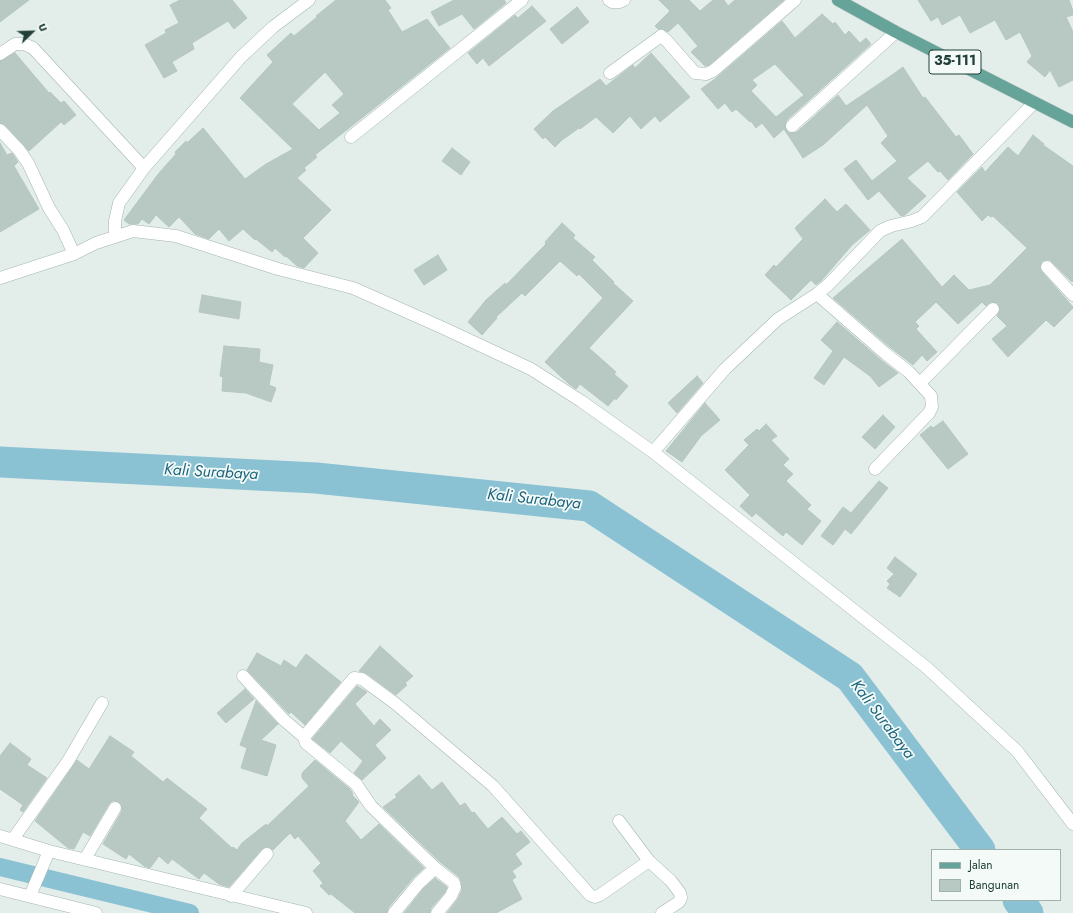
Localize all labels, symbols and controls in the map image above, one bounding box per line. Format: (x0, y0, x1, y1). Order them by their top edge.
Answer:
north arrow (12, 12, 52, 52)
text: U (34, 21, 52, 34)
road number: 35-111 (929, 50, 981, 74)
water label: Kali Surabaya (163, 461, 259, 485)
water label: Kali Surabaya (486, 486, 582, 514)
water label: Kali Surabaya (846, 677, 918, 763)
legend (931, 849, 1061, 901)
text: Jalan (969, 856, 992, 874)
text: Bangunan (969, 876, 1019, 894)

